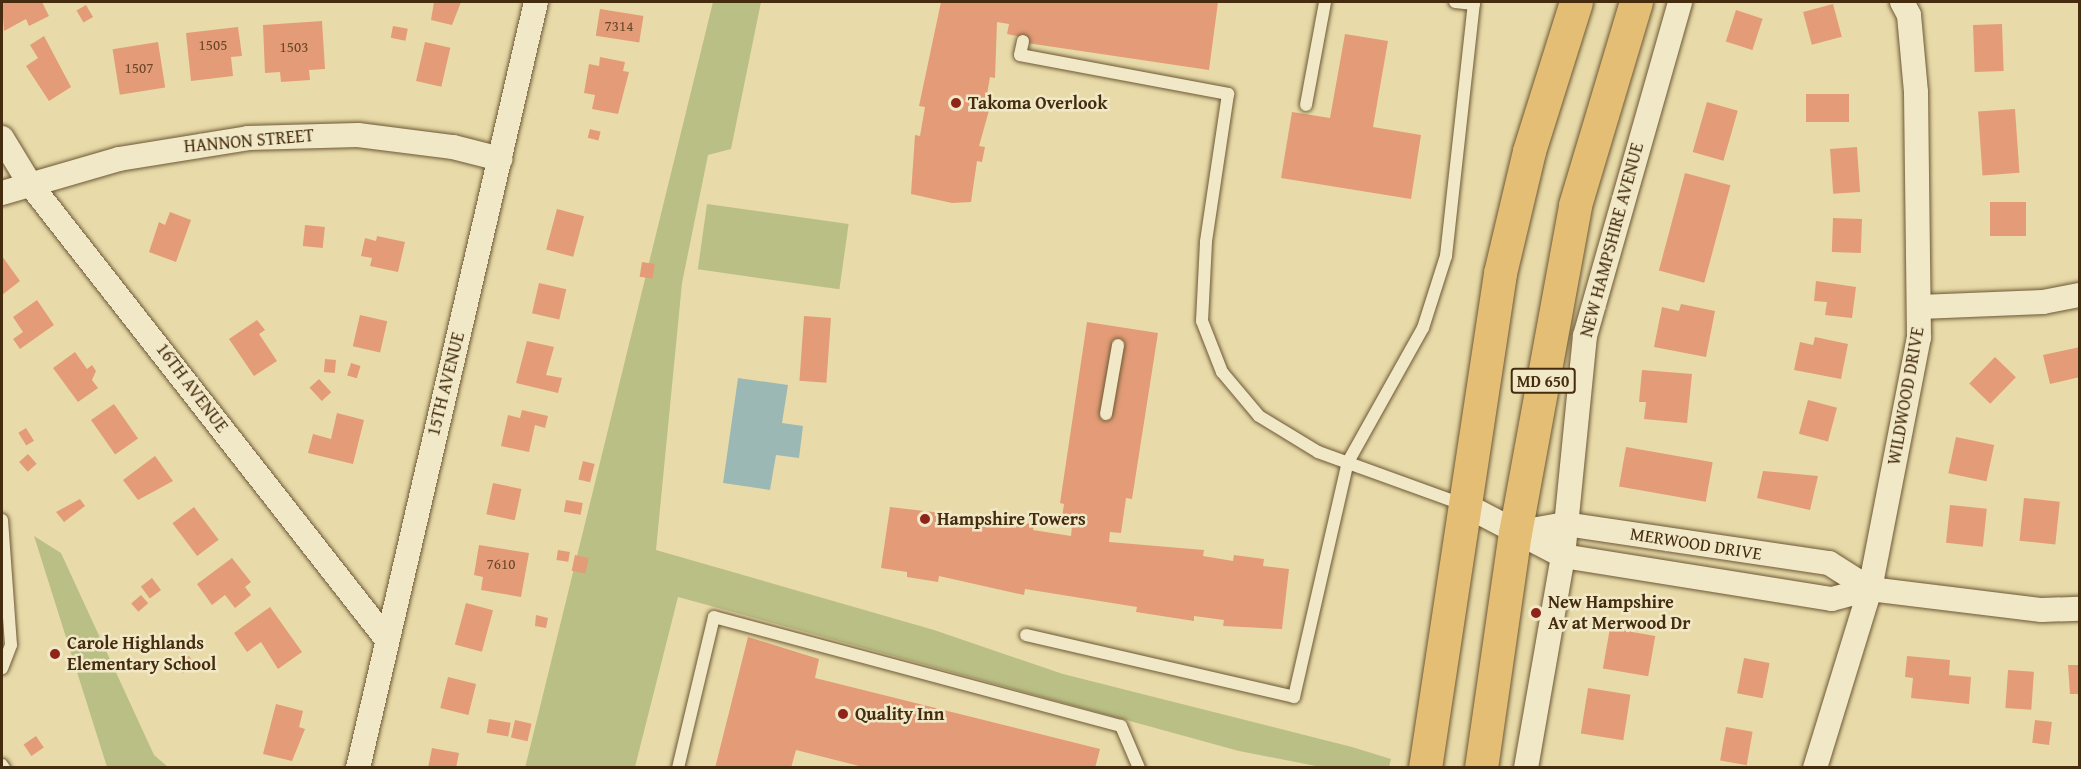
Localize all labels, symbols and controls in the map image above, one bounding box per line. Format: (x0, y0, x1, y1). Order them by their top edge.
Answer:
house number: 7314 (605, 17, 633, 35)
house number: 1505 (199, 36, 227, 54)
house number: 1503 (280, 38, 308, 56)
house number: 1507 (125, 59, 153, 77)
place label: Takoma Overlook (968, 92, 1107, 114)
marker: Takoma Overlook (949, 96, 963, 110)
street label: HANNON STREET (183, 125, 315, 157)
street label: NEW HAMPSHIRE AVENUE (1576, 140, 1648, 340)
street label: WILDWOOD DRIVE (1883, 325, 1929, 467)
street label: 15TH AVENUE (423, 330, 469, 438)
street label: 16TH AVENUE (151, 339, 233, 437)
road number: MD 650 (1510, 368, 1576, 394)
place label: Hampshire Towers (937, 508, 1086, 530)
marker: Hampshire Towers (918, 512, 932, 526)
street label: MERWOOD DRIVE (1629, 523, 1763, 565)
house number: 7610 (487, 555, 515, 573)
place label: New Hampshire Av at Merwood Dr (1548, 592, 1691, 634)
marker: New Hampshire Av at Merwood Dr (1529, 606, 1543, 620)
place label: Carole Highlands Elementary School (67, 633, 216, 676)
marker: Carole Highlands Elementary School (48, 647, 62, 661)
place label: Quality Inn (855, 703, 944, 725)
marker: Quality Inn (836, 707, 850, 721)

